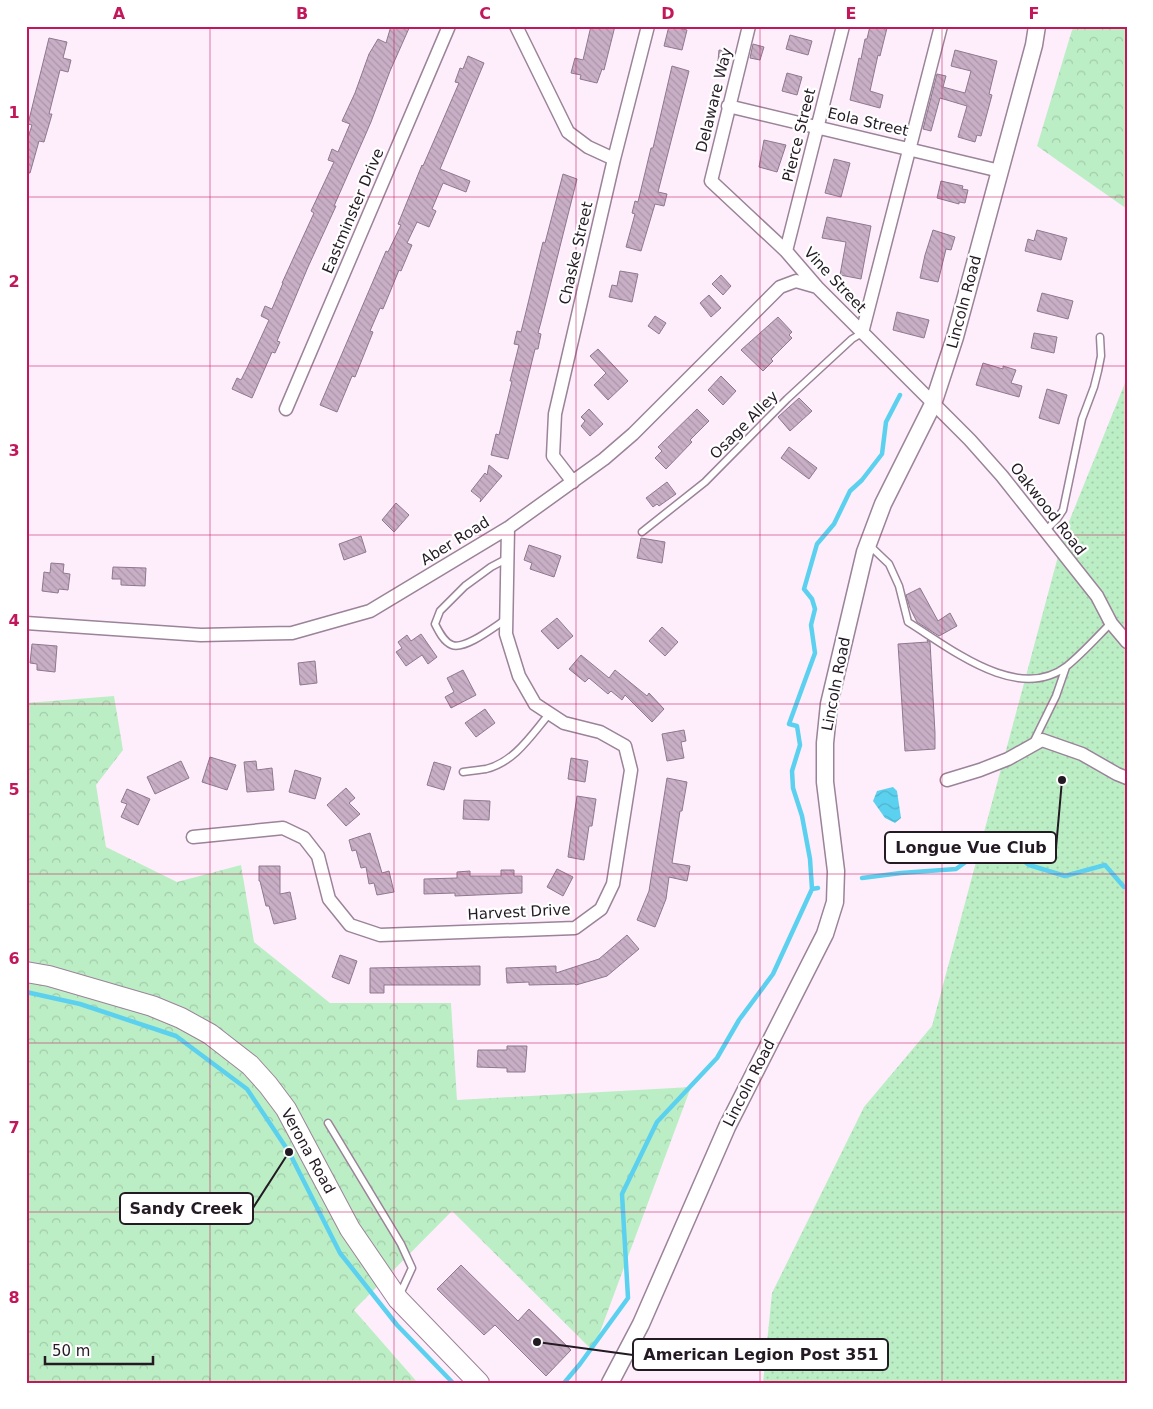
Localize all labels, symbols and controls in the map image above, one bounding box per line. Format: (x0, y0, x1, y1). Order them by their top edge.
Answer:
text: A (113, 4, 126, 23)
text: B (296, 4, 308, 23)
text: C (479, 4, 491, 23)
text: D (661, 4, 675, 23)
text: E (846, 4, 856, 23)
text: F (1029, 4, 1039, 23)
street label: Delaware Way (692, 46, 736, 154)
street label: Pierce Street (779, 86, 819, 184)
text: 1 (8, 103, 20, 122)
street label: Eola Street (826, 104, 910, 140)
street label: Eastminster Drive (318, 146, 388, 276)
street label: Chaske Street (555, 200, 597, 306)
street label: Vine Street (800, 243, 870, 317)
street label: Lincoln Road (943, 254, 985, 350)
text: 2 (8, 272, 20, 291)
street label: Osage Alley (706, 387, 782, 463)
text: 3 (8, 441, 20, 460)
street label: Oakwood Road (1006, 459, 1090, 559)
street label: Aber Road (417, 513, 493, 569)
text: 4 (8, 611, 20, 630)
street label: Lincoln Road (818, 635, 854, 733)
text: 5 (8, 780, 20, 799)
callout: Longue Vue Club (885, 832, 1056, 863)
text: Longue Vue Club (895, 838, 1047, 857)
street label: Harvest Drive (467, 900, 571, 924)
text: 6 (8, 949, 20, 968)
street label: Lincoln Road (719, 1036, 779, 1130)
street label: Verona Road (277, 1105, 339, 1197)
text: 7 (8, 1118, 20, 1137)
callout: Sandy Creek (120, 1193, 253, 1224)
text: Sandy Creek (129, 1199, 243, 1218)
text: 8 (8, 1288, 20, 1307)
scale bar (45, 1334, 152, 1366)
callout: American Legion Post 351 (633, 1339, 888, 1370)
text: 50 m (52, 1342, 90, 1360)
text: American Legion Post 351 (643, 1345, 879, 1364)

